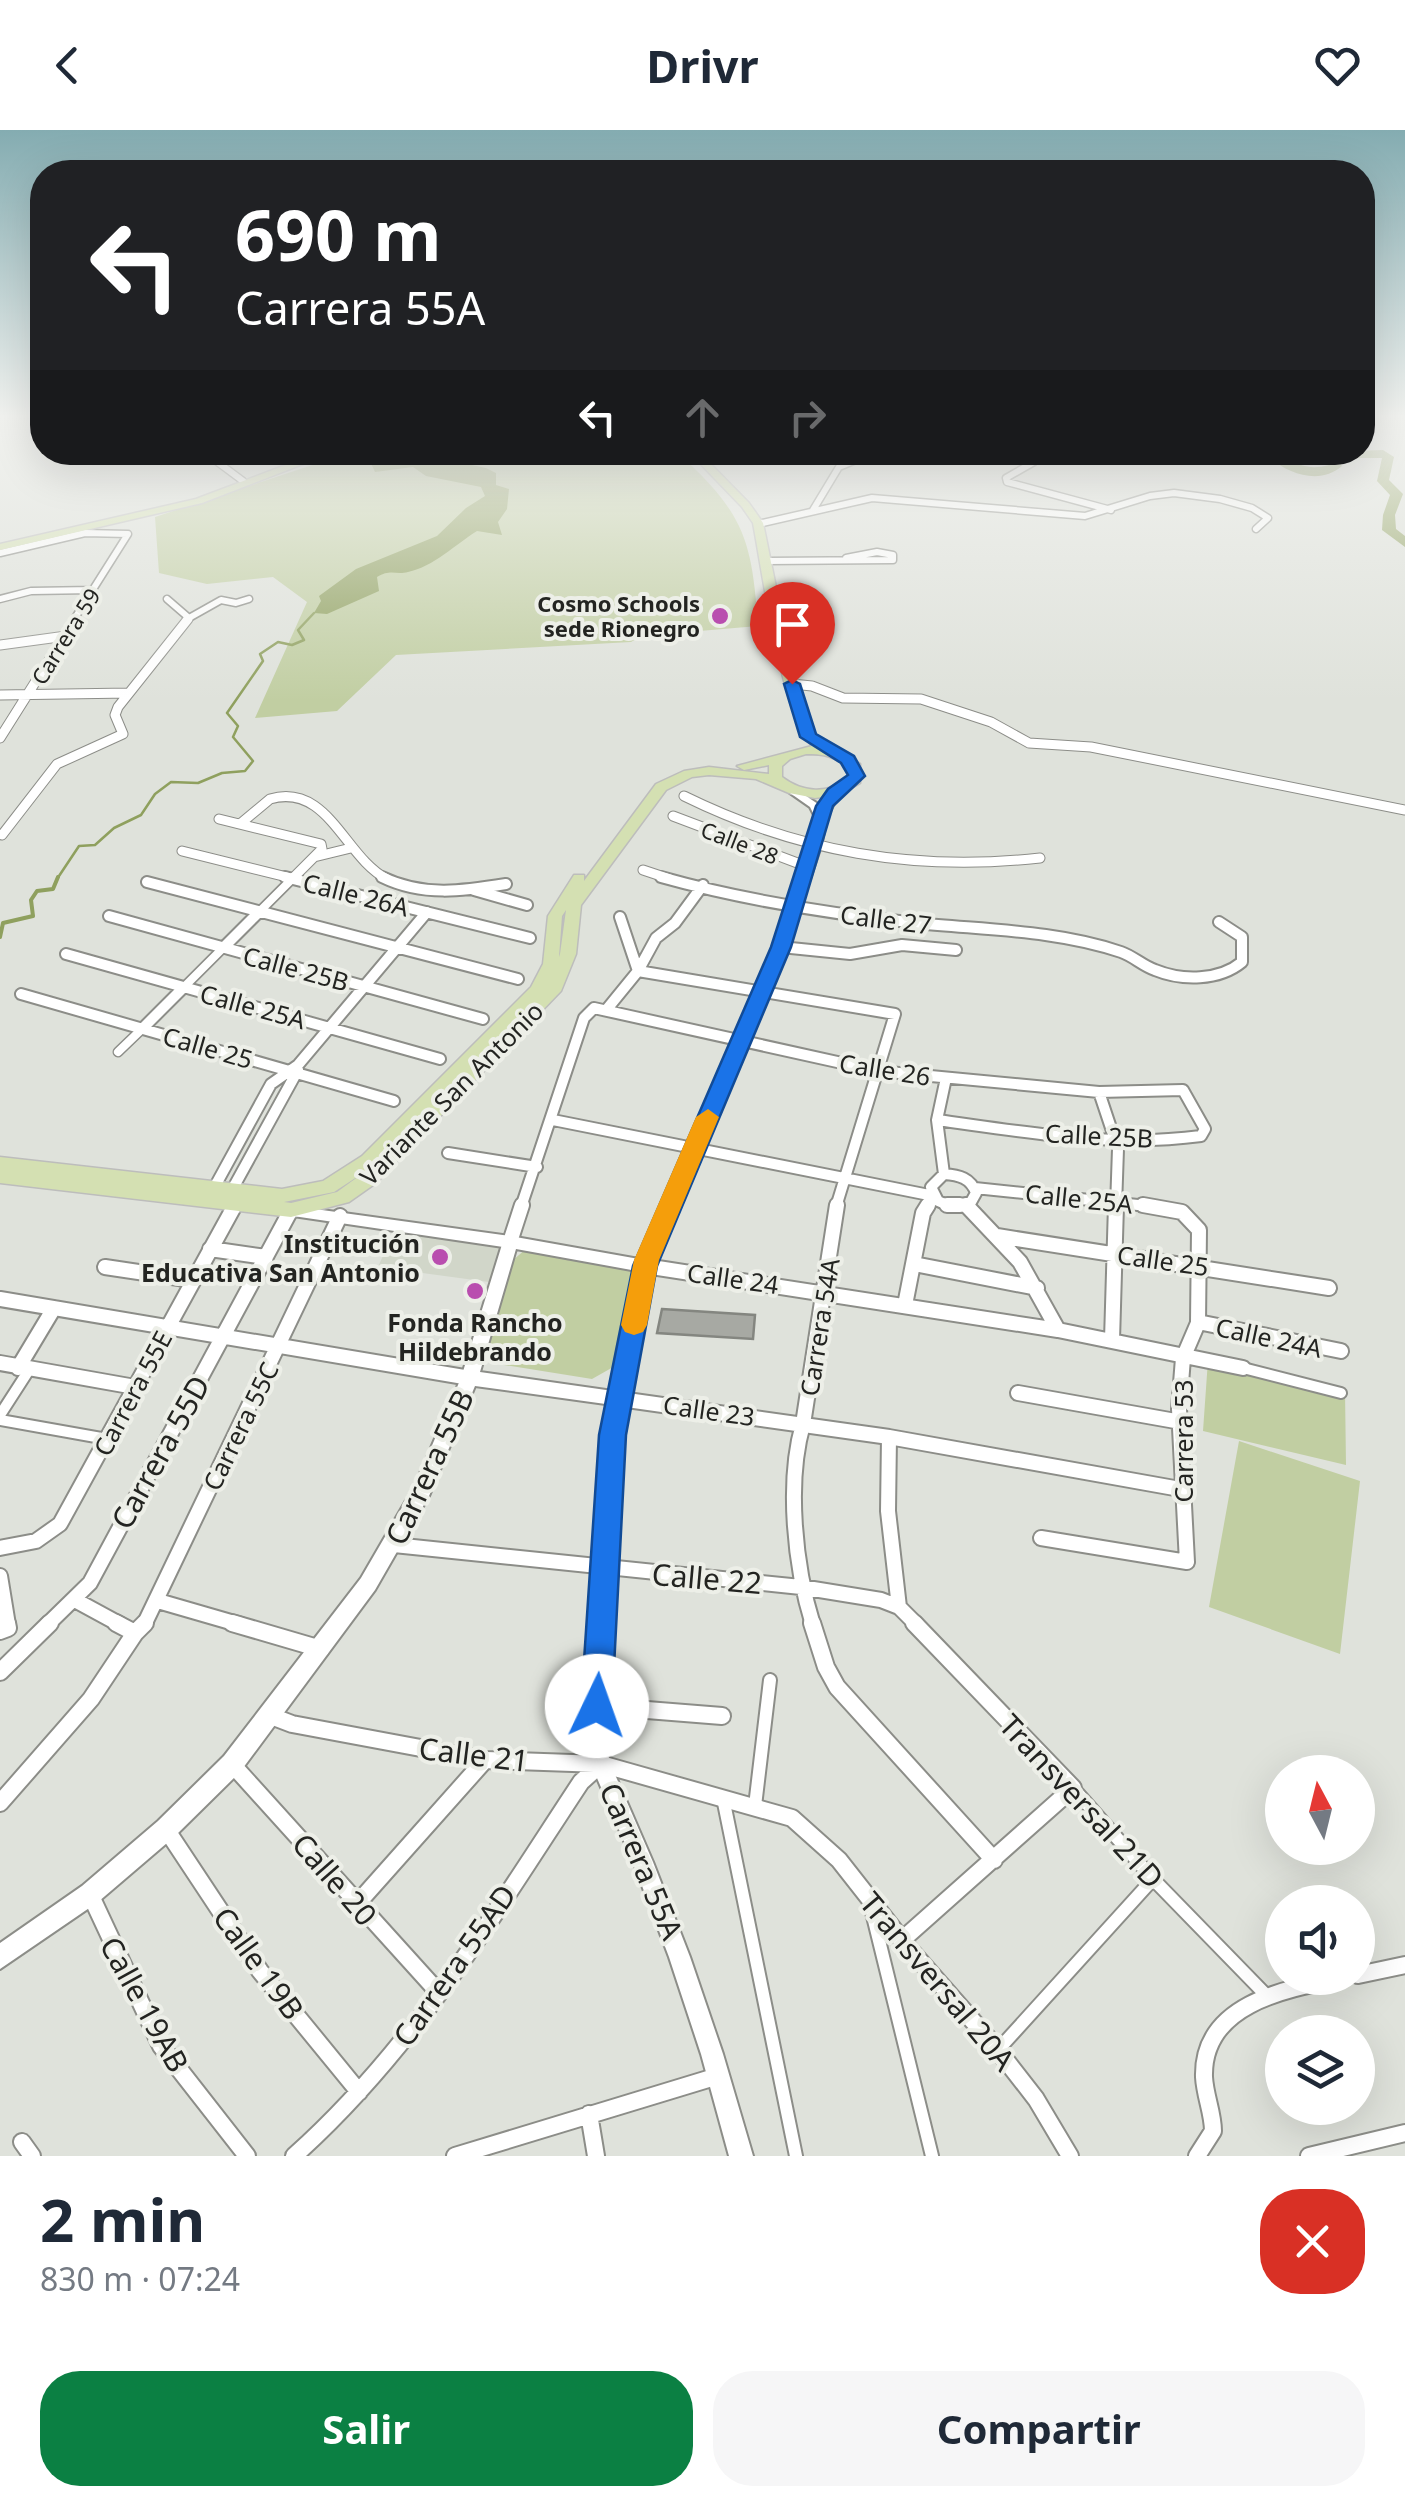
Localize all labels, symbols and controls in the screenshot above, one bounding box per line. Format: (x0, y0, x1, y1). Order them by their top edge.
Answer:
text: Drivr (646, 35, 759, 96)
icon: back (40, 38, 95, 93)
icon: heart (1310, 38, 1365, 93)
text: 690 m (235, 186, 442, 282)
icon: left (70, 200, 200, 330)
text: Carrera 55A (235, 277, 485, 338)
icon: left (570, 390, 625, 445)
icon: ahead (675, 390, 730, 445)
icon: right (780, 390, 835, 445)
street label: Carrera 59 (24, 582, 106, 690)
pin (750, 582, 835, 685)
place label: Cosmo Schools sede Rionegro (537, 588, 700, 643)
icon: arrive (765, 597, 820, 652)
marker: Cosmo Schools sede Rionegro (709, 605, 731, 627)
street label: Calle 28 (697, 813, 783, 871)
street label: Calle 26A (300, 864, 412, 924)
street label: Calle 27 (838, 897, 934, 941)
street label: Calle 25B (239, 938, 353, 998)
street label: Calle 25A (196, 976, 310, 1036)
street label: Variante San Antonio (352, 994, 550, 1192)
street label: Calle 25 (159, 1018, 257, 1076)
street label: Calle 26 (837, 1045, 933, 1093)
street label: Calle 25B (1044, 1115, 1154, 1155)
street label: Calle 25A (1024, 1175, 1134, 1221)
place label: Institución Educativa San Antonio (141, 1226, 420, 1289)
street label: Calle 25 (1115, 1237, 1211, 1283)
marker: Institución Educativa San Antonio (429, 1246, 451, 1268)
street label: Calle 24 (685, 1255, 781, 1301)
street label: Carrera 54A (791, 1256, 847, 1398)
marker: Fonda Rancho Hildebrando (464, 1280, 486, 1302)
place label: Fonda Rancho Hildebrando (387, 1305, 563, 1368)
street label: Calle 24A (1213, 1309, 1325, 1365)
street label: Carrera 55E (85, 1325, 179, 1461)
street label: Carrera 55C (194, 1356, 286, 1496)
street label: Carrera 55D (101, 1368, 219, 1536)
street label: Carrera 53 (1166, 1379, 1200, 1503)
street label: Carrera 55B (375, 1383, 483, 1551)
street label: Calle 23 (661, 1387, 757, 1433)
street label: Calle 22 (650, 1553, 764, 1603)
position arrow (545, 1654, 649, 1758)
street label: Transversal 21D (991, 1705, 1173, 1897)
street label: Calle 21 (417, 1727, 531, 1781)
north arrow (1265, 1755, 1375, 1865)
map controls (1265, 1755, 1375, 2125)
street label: Carrera 55A (591, 1776, 694, 1947)
street label: Calle 20 (283, 1824, 387, 1934)
street label: Carrera 55AD (383, 1876, 525, 2054)
street label: Transversal 20A (851, 1883, 1025, 2080)
button: sound (1265, 1885, 1375, 1995)
street label: Calle 19B (204, 1898, 314, 2028)
street label: Calle 19AB (91, 1929, 199, 2079)
button: layers (1265, 2015, 1375, 2125)
text: 2 min (40, 2178, 205, 2260)
button: close (1260, 2189, 1365, 2294)
text: 830 m · 07:24 (40, 2257, 240, 2300)
button: Salir (40, 2371, 693, 2486)
button: Compartir (713, 2371, 1365, 2486)

